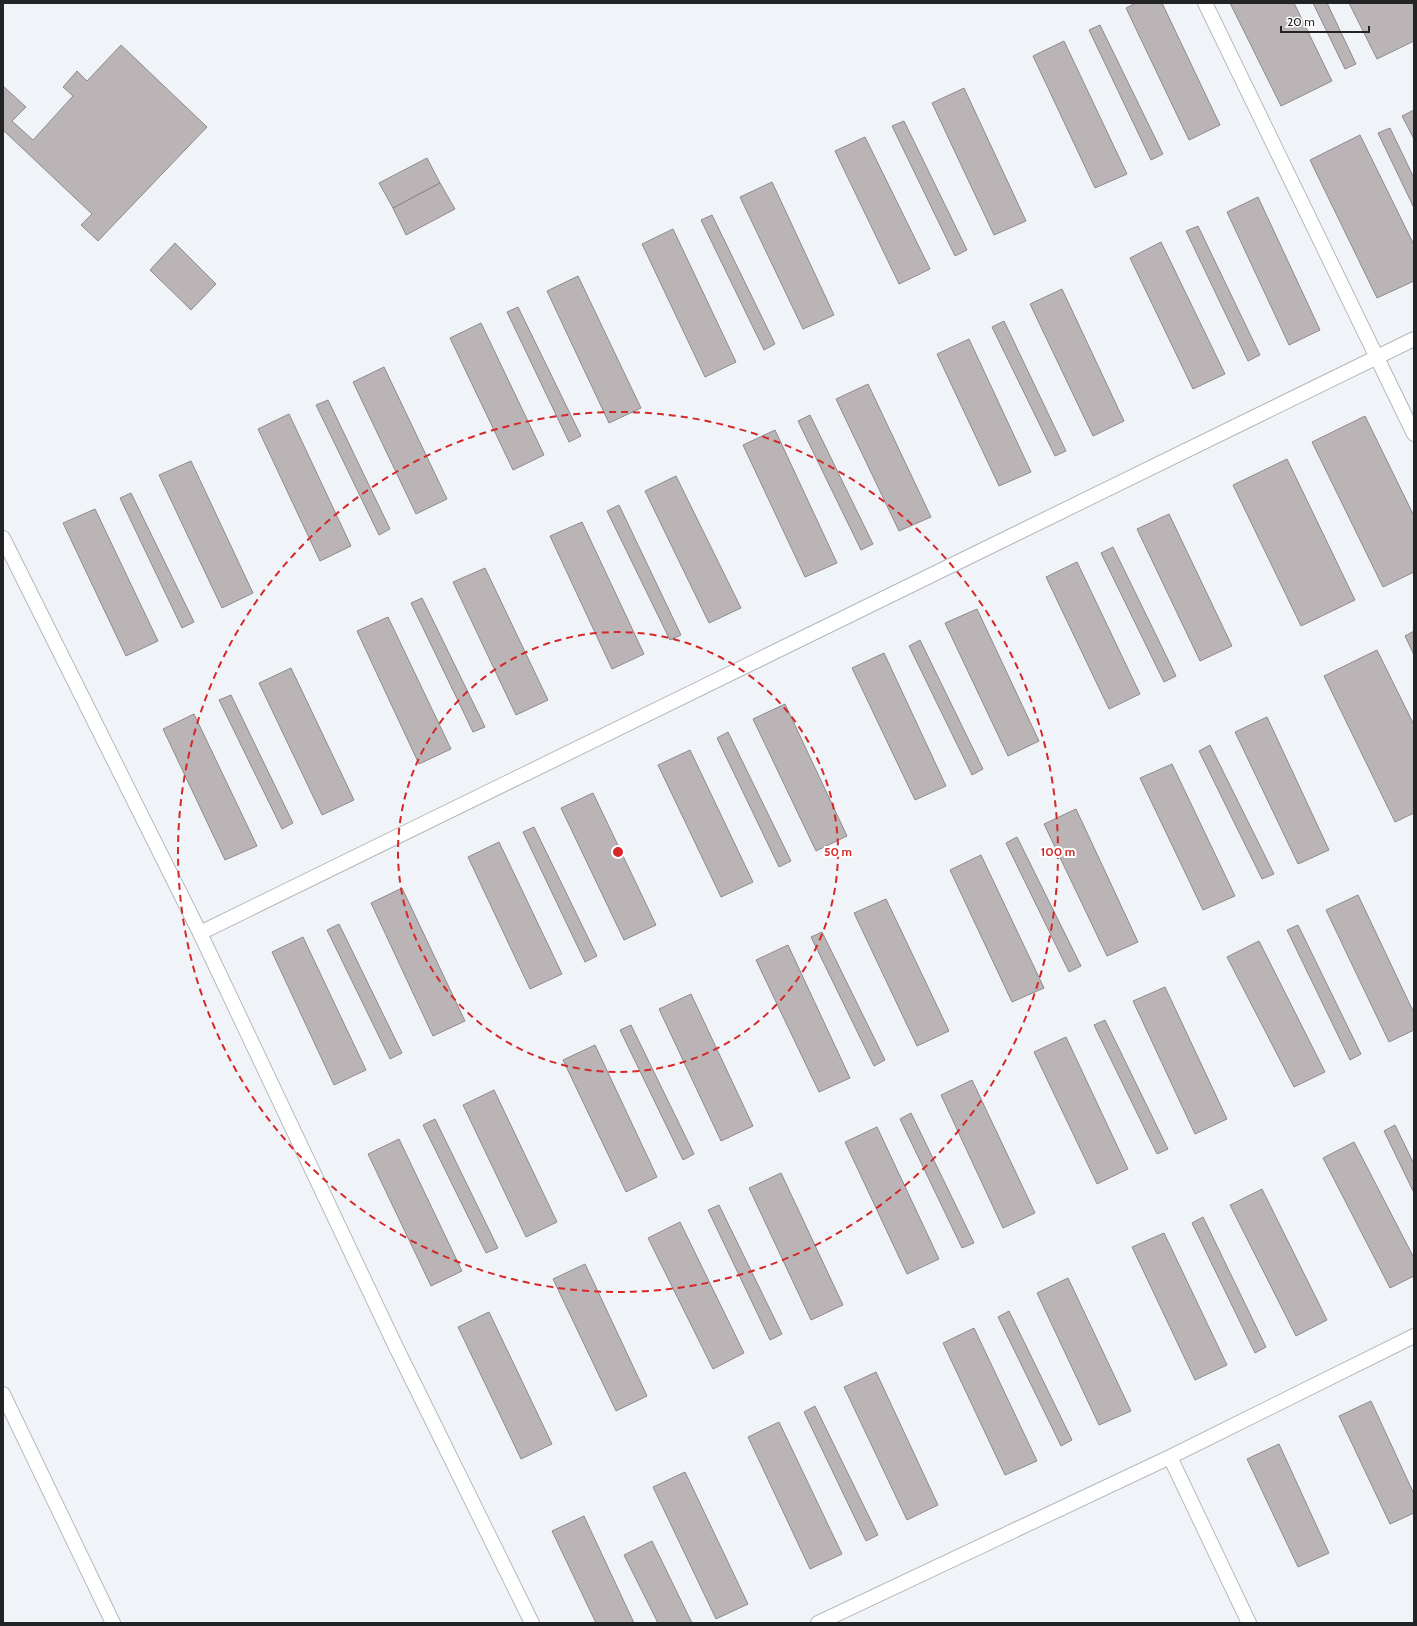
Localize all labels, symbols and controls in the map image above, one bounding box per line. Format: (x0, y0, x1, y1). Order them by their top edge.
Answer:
scale bar (1281, 8, 1369, 34)
text: 20 m (1287, 14, 1315, 29)
text: 50 m (824, 844, 852, 859)
text: 100 m (1041, 844, 1075, 859)
centre of rings (611, 845, 625, 859)

